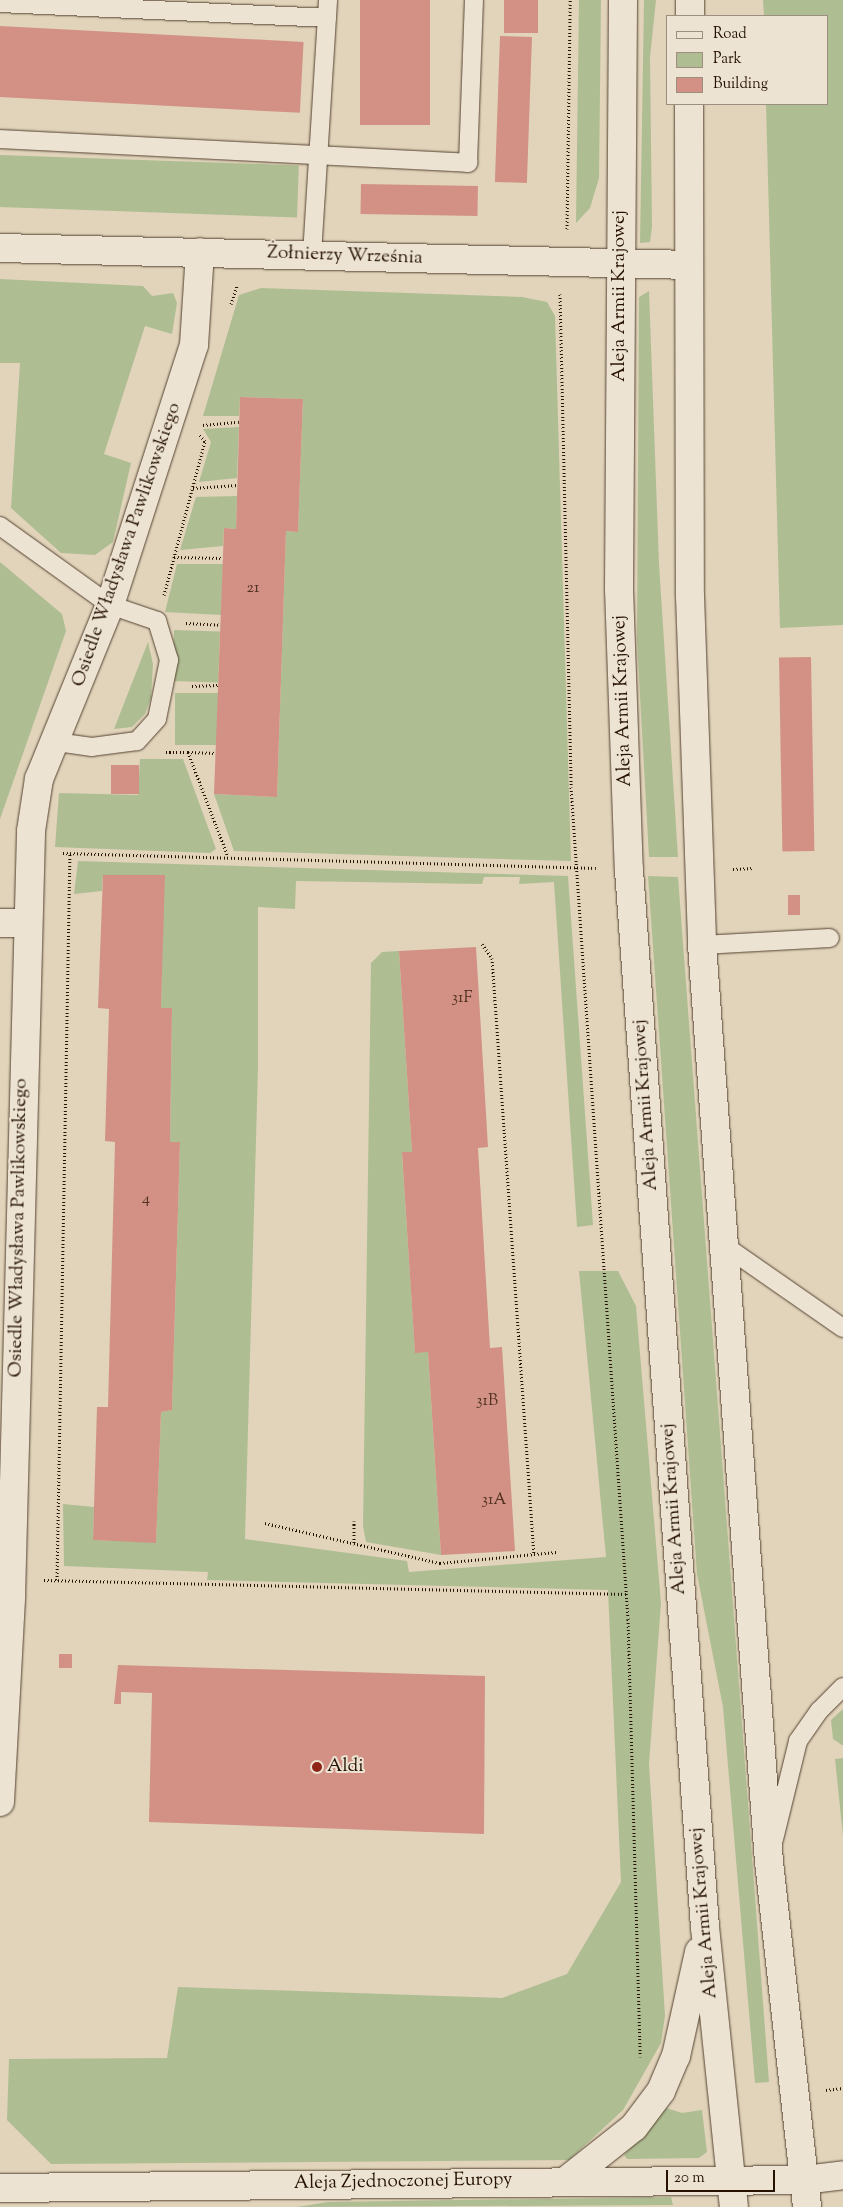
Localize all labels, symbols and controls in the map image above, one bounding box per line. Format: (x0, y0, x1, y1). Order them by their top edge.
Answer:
legend (666, 15, 828, 105)
text: Road (713, 24, 747, 45)
text: Park (713, 49, 742, 70)
text: Building (713, 74, 768, 95)
street label: Aleja Armii Krajowej (609, 210, 631, 382)
street label: Żołnierzy Września (267, 242, 423, 270)
street label: Osiedle Władysława Pawlikowskiego (68, 400, 186, 690)
house number: 21 (247, 579, 259, 599)
street label: Aleja Armii Krajowej (609, 615, 637, 787)
house number: 31F (452, 989, 472, 1009)
street label: Aleja Armii Krajowej (629, 1018, 663, 1192)
street label: Osiedle Władysława Pawlikowskiego (5, 1078, 33, 1378)
house number: 4 (142, 1190, 150, 1210)
house number: 31B (476, 1392, 498, 1412)
street label: Aleja Armii Krajowej (657, 1422, 691, 1596)
house number: 31A (482, 1491, 506, 1511)
place label: Aldi (327, 1756, 364, 1778)
marker: Aldi (311, 1761, 323, 1773)
street label: Aleja Armii Krajowej (685, 1826, 723, 2000)
scale bar (668, 2160, 777, 2192)
text: 20 m (674, 2168, 705, 2189)
street label: Aleja Zjednoczonej Europy (293, 2169, 513, 2195)

